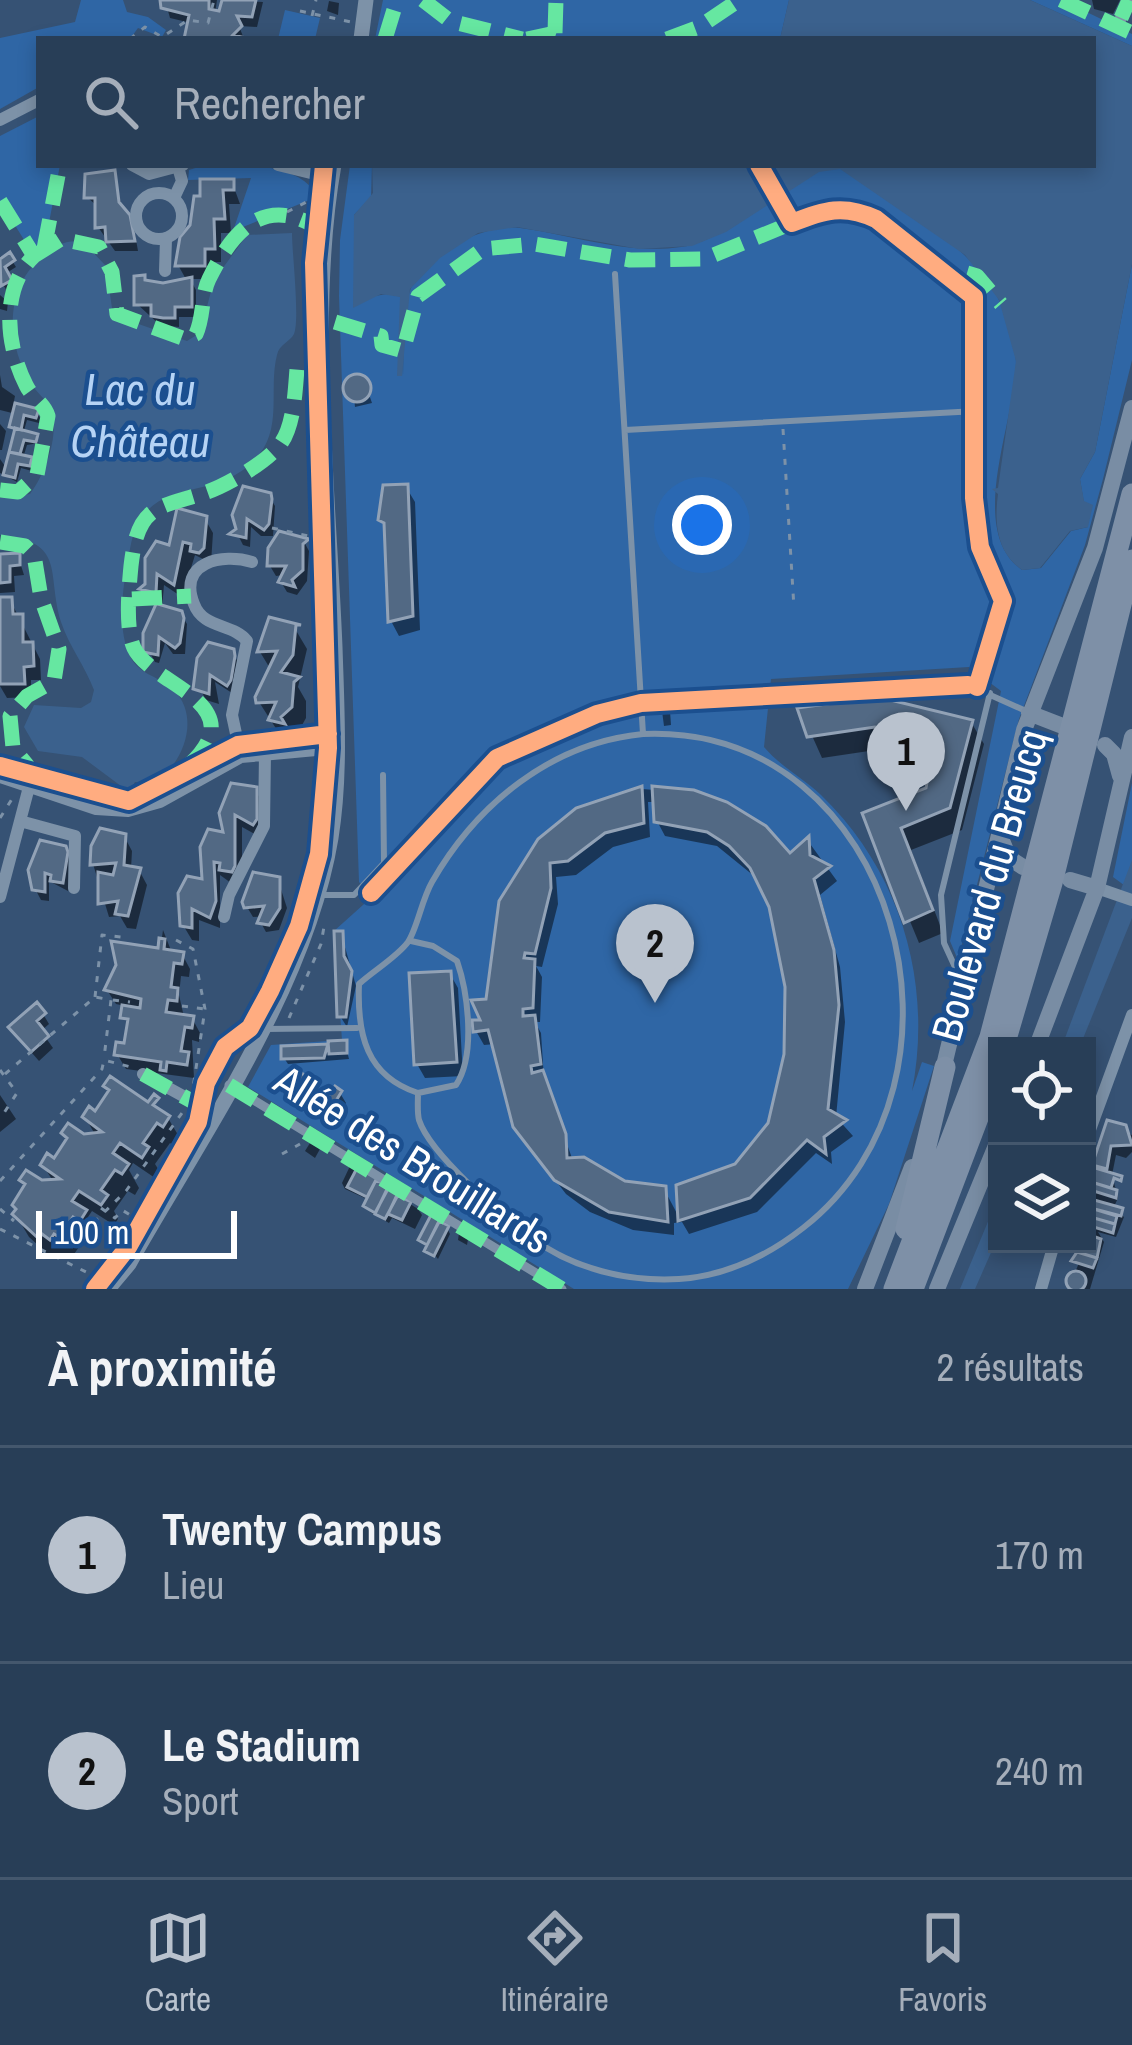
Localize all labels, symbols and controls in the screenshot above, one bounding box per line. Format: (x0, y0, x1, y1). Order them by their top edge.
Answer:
search box (36, 36, 1096, 168)
icon: search (78, 69, 144, 135)
text: Rechercher (174, 72, 365, 133)
water label: Lac du Château (70, 358, 210, 471)
your location (672, 495, 732, 555)
pin: 1 (867, 712, 945, 811)
street label: Boulevard du Breucq (918, 723, 1060, 1047)
pin: 2 (616, 904, 694, 1003)
map controls (988, 1037, 1096, 1253)
button: locate (988, 1037, 1096, 1145)
street label: Allée des Brouillards (263, 1051, 562, 1266)
button: layers (988, 1145, 1096, 1253)
scale bar (36, 1205, 237, 1258)
text: 100 m (54, 1210, 129, 1254)
text: À proximité (48, 1333, 277, 1402)
text: 2 résultats (936, 1341, 1084, 1393)
text: Twenty Campus (162, 1498, 442, 1559)
text: 1 (78, 1529, 96, 1581)
text: 170 m (995, 1529, 1084, 1581)
text: Lieu (162, 1559, 224, 1611)
text: Le Stadium (162, 1714, 361, 1775)
text: 2 (78, 1745, 96, 1797)
text: 240 m (995, 1745, 1084, 1797)
text: Sport (162, 1775, 238, 1827)
tab: Carte (145, 1905, 211, 2021)
tab: Itinéraire (500, 1905, 609, 2021)
tab: Favoris (898, 1905, 987, 2021)

